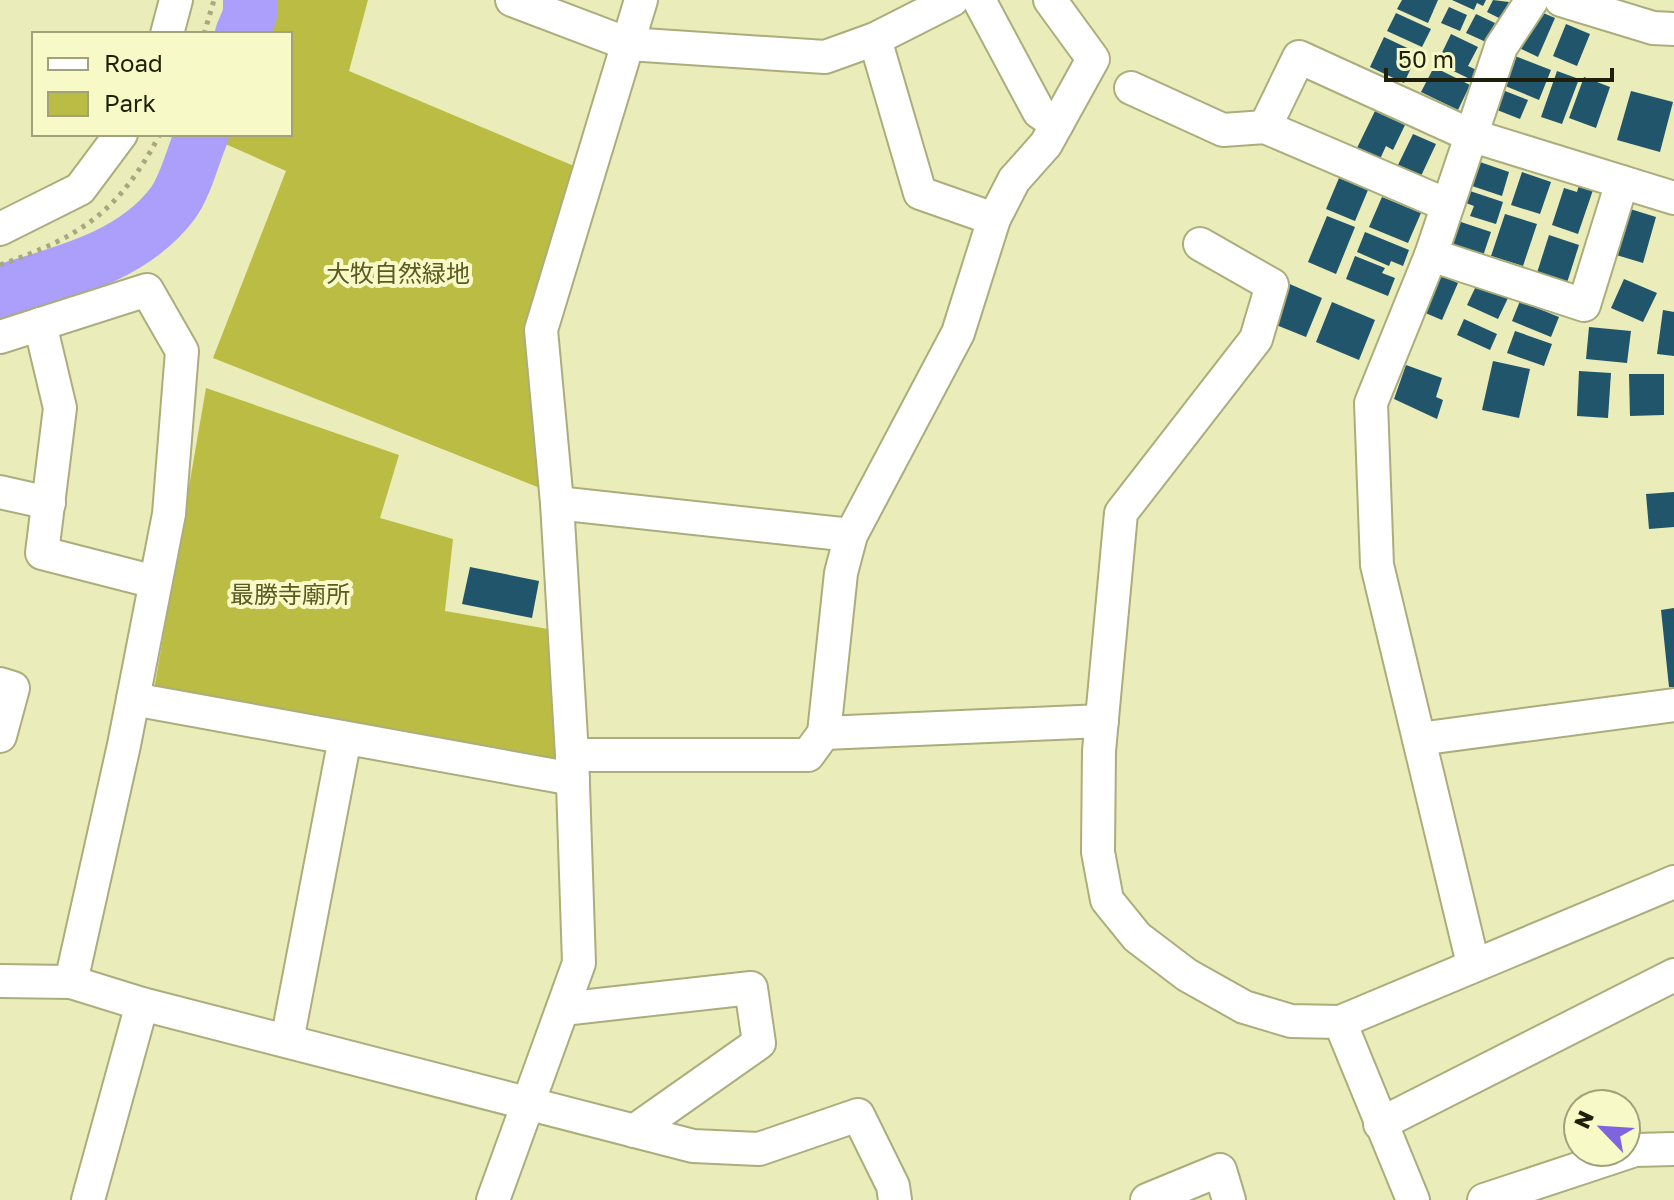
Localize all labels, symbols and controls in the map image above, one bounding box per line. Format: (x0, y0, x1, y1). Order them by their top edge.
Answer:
legend (32, 32, 292, 136)
scale bar (1386, 32, 1612, 82)
text: 50 m (1398, 44, 1454, 73)
text: Road (104, 48, 163, 77)
text: Park (104, 88, 156, 117)
park label: 大牧自然緑地 (326, 258, 470, 287)
park label: 最勝寺廟所 (230, 579, 350, 608)
north arrow (1562, 1088, 1642, 1168)
text: N (1568, 1106, 1599, 1133)

